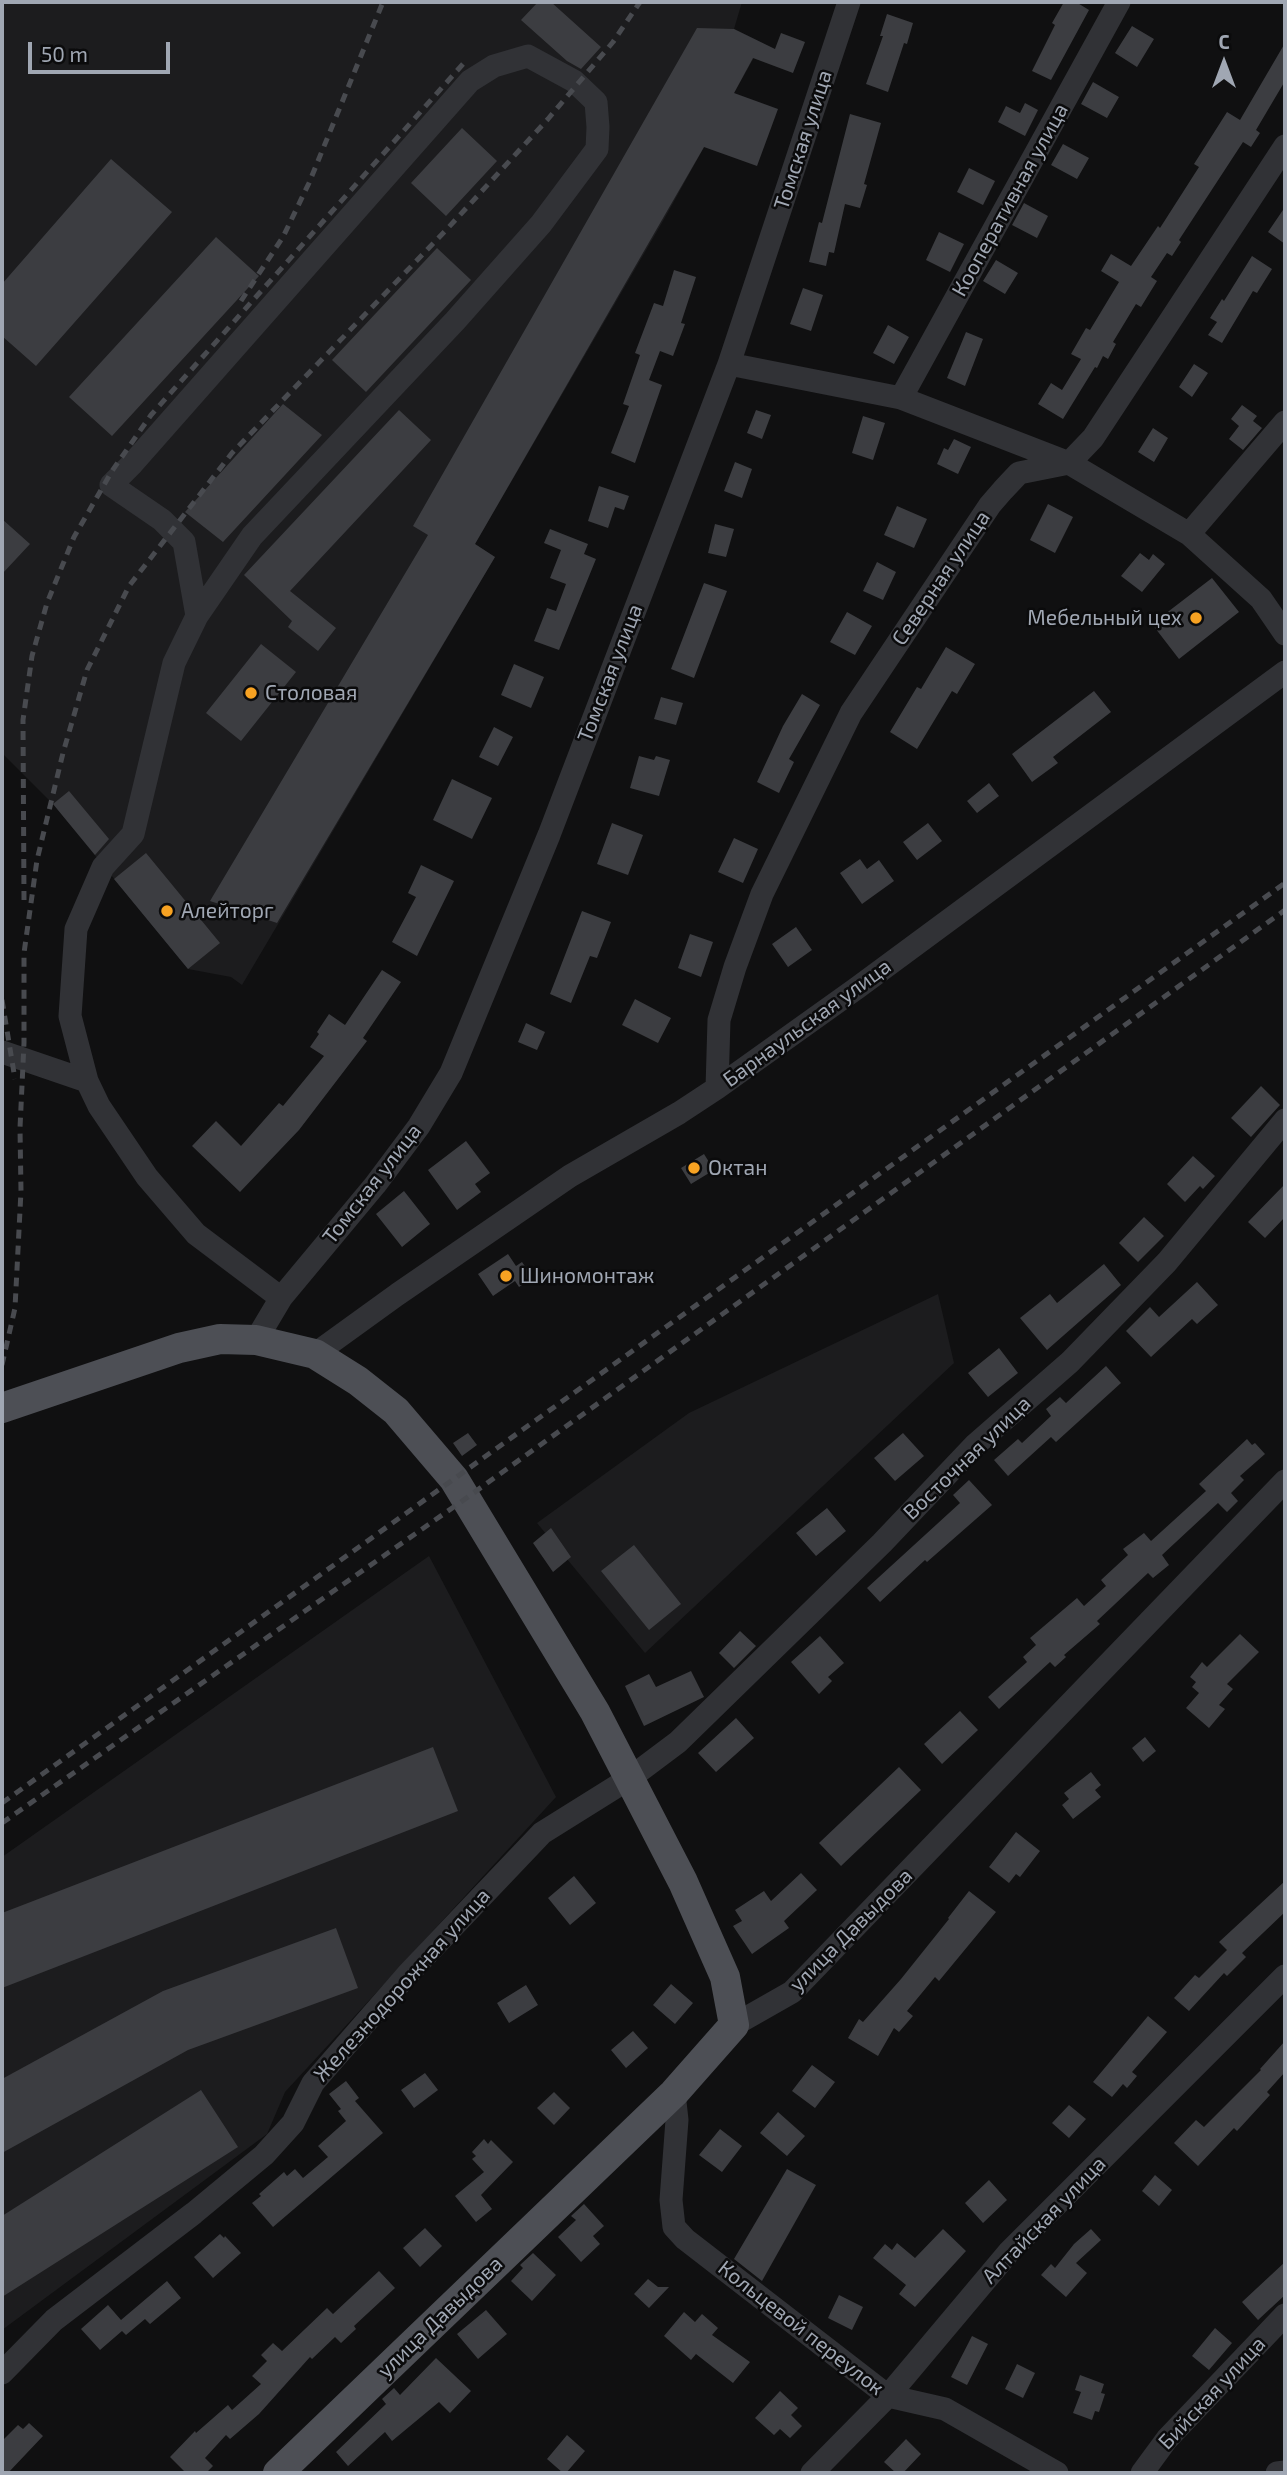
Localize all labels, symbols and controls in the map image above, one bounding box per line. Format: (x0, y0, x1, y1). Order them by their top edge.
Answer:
scale bar (32, 28, 173, 72)
north arrow (1189, 28, 1259, 98)
text: С (1218, 30, 1230, 53)
text: 50 m (41, 41, 88, 66)
street label: Томская улица (769, 67, 837, 213)
street label: Кооперативная улица (947, 99, 1073, 301)
street label: Северная улица (887, 506, 995, 650)
street label: Томская улица (572, 601, 648, 745)
place label: Мебельный цех (1027, 605, 1182, 631)
marker: Мебельный цех (1188, 610, 1204, 626)
place label: Столовая (265, 680, 357, 706)
marker: Столовая (243, 685, 259, 701)
place label: Алейторг (181, 898, 274, 924)
marker: Алейторг (159, 903, 175, 919)
street label: Барнаульская улица (718, 954, 896, 1092)
street label: Томская улица (317, 1119, 427, 1249)
place label: Октан (708, 1155, 767, 1181)
marker: Октан (686, 1160, 702, 1176)
place label: Шиномонтаж (520, 1263, 654, 1289)
marker: Шиномонтаж (498, 1268, 514, 1284)
street label: Восточная улица (898, 1391, 1036, 1525)
street label: улица Давыдова (784, 1863, 918, 1997)
street label: Железнодорожная улица (309, 1883, 495, 2087)
street label: Алтайская улица (977, 2151, 1111, 2289)
street label: улица Давыдова (372, 2251, 508, 2383)
street label: Кольцевой переулок (713, 2255, 889, 2401)
street label: Бийская улица (1153, 2331, 1271, 2455)

